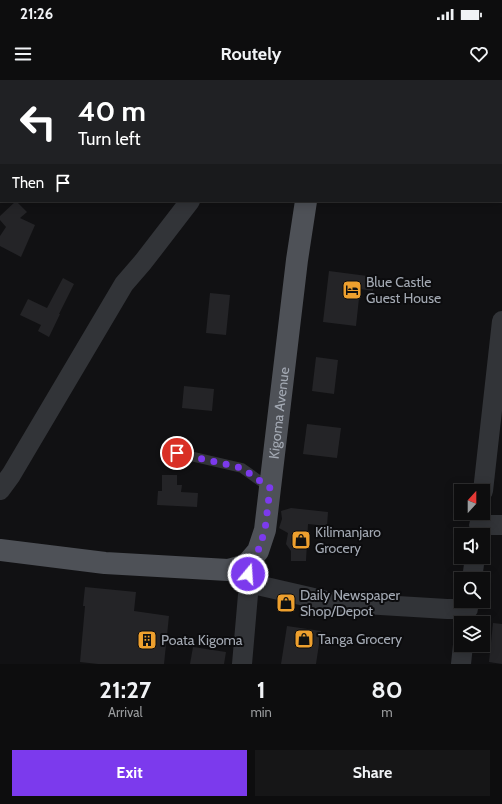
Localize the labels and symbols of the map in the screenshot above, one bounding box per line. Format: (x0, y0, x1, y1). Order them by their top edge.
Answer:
place label: Blue Castle Guest House (366, 273, 441, 307)
hotel icon: Blue Castle Guest House (341, 279, 363, 301)
street label: Kigoma Avenue (264, 366, 293, 460)
pin (160, 436, 194, 470)
north arrow (454, 484, 490, 520)
place label: Kilimanjaro Grocery (315, 523, 381, 557)
shop icon: Kilimanjaro Grocery (290, 529, 312, 551)
position arrow (227, 553, 269, 595)
place label: Daily Newspaper Shop/Depot (300, 586, 400, 620)
shop icon: Daily Newspaper Shop/Depot (275, 592, 297, 614)
shop icon: Tanga Grocery (293, 628, 315, 650)
building icon: Poata Kigoma (136, 629, 158, 651)
place label: Tanga Grocery (318, 630, 402, 648)
place label: Poata Kigoma (161, 631, 243, 649)

